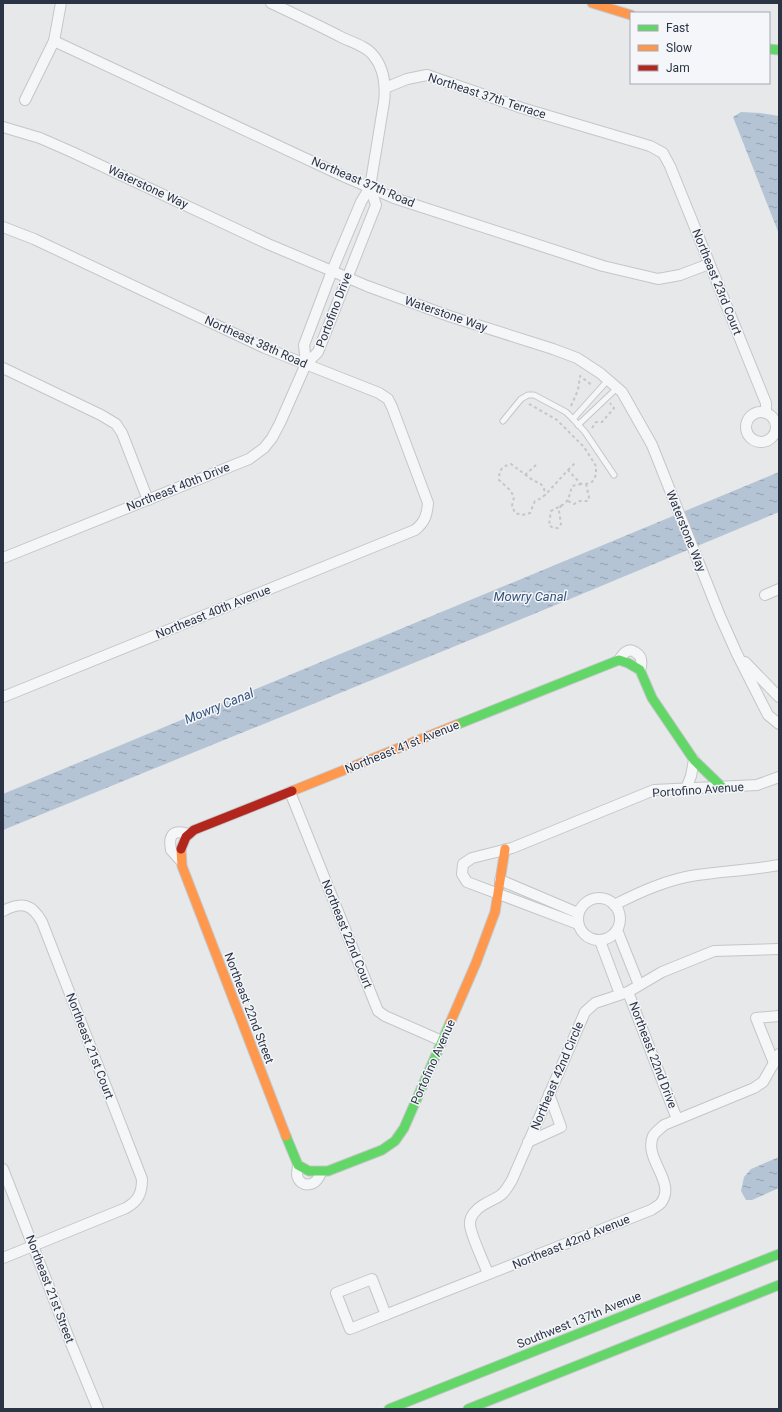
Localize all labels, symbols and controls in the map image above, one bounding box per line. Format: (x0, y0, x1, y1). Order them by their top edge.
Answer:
legend (630, 12, 770, 84)
text: Fast (666, 21, 689, 35)
text: Slow (666, 41, 692, 55)
text: Jam (666, 61, 690, 75)
street label: Northeast 37th Terrace (426, 70, 548, 122)
street label: Northeast 37th Road (309, 154, 417, 210)
street label: Waterstone Way (106, 162, 191, 212)
street label: Northeast 23rd Court (689, 227, 745, 337)
street label: Portofino Drive (313, 270, 355, 350)
street label: Waterstone Way (403, 293, 490, 335)
street label: Northeast 38th Road (203, 313, 309, 371)
street label: Northeast 40th Drive (124, 460, 232, 514)
street label: Waterstone Way (663, 488, 709, 574)
street label: Northeast 40th Avenue (154, 583, 272, 641)
water label: Mowry Canal (493, 589, 568, 604)
water label: Mowry Canal (182, 685, 257, 727)
street label: Northeast 41st Avenue (343, 718, 461, 776)
street label: Portofino Avenue (652, 780, 744, 800)
street label: Northeast 22nd Court (319, 878, 375, 990)
street label: Northeast 22nd Street (221, 950, 277, 1066)
street label: Northeast 21st Court (63, 991, 117, 1101)
street label: Northeast 22nd Drive (626, 1000, 680, 1110)
street label: Portofino Avenue (408, 1017, 458, 1107)
street label: Northeast 42nd Circle (528, 1020, 586, 1132)
street label: Northeast 42nd Avenue (510, 1212, 632, 1272)
street label: Northeast 21st Street (23, 1233, 77, 1345)
street label: Southwest 137th Avenue (515, 1289, 643, 1351)

